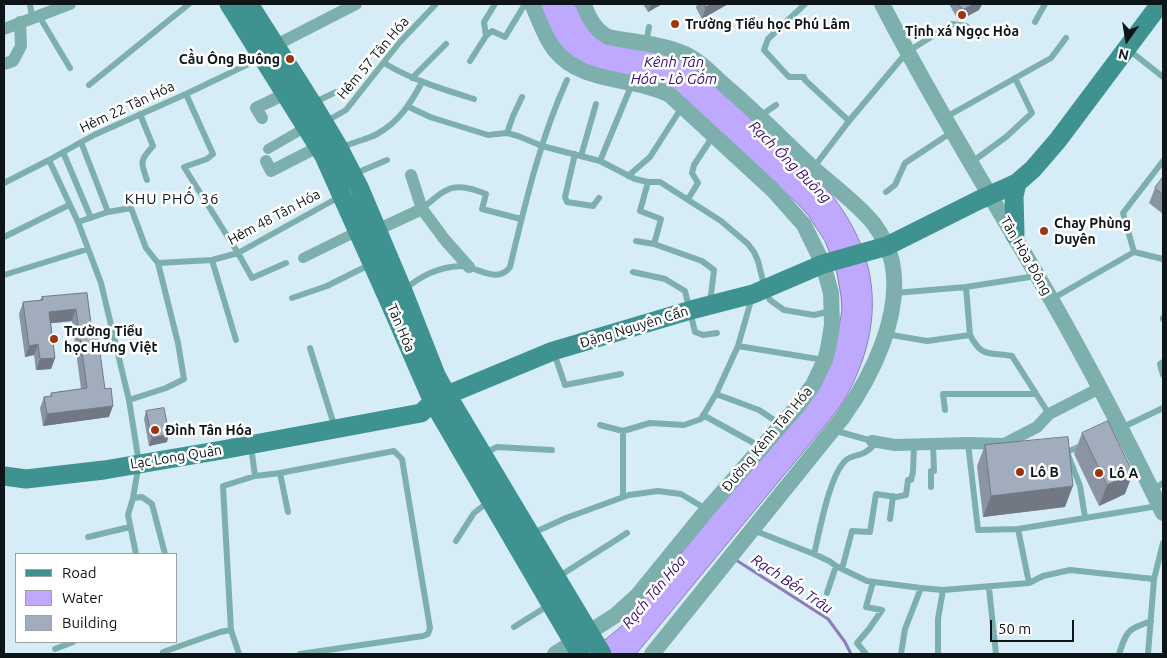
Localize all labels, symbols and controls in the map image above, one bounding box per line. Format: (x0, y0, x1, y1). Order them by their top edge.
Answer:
marker: Tịnh xá Ngọc Hòa (956, 9, 968, 21)
street label: Hẻm 57 Tân Hóa (334, 13, 412, 103)
north arrow (1102, 15, 1152, 65)
place label: Trường Tiểu học Phú Lâm (685, 16, 850, 32)
marker: Trường Tiểu học Phú Lâm (669, 18, 681, 30)
place label: Tịnh xá Ngọc Hòa (905, 23, 1019, 39)
text: N (1117, 46, 1131, 64)
place label: Cầu Ông Buông (179, 51, 280, 67)
marker: Cầu Ông Buông (284, 53, 296, 65)
water label: Kênh Tân Hóa - Lò Gốm (631, 53, 717, 88)
street label: Hẻm 22 Tân Hóa (77, 78, 177, 136)
water label: Rạch Ông Buông (745, 117, 835, 207)
street label: Hẻm 48 Tân Hóa (225, 185, 323, 249)
district label: KHU PHỐ 36 (123, 190, 221, 208)
street label: Tân Hòa Đông (997, 214, 1055, 298)
place label: Chay Phùng Duyên (1054, 215, 1131, 248)
marker: Chay Phùng Duyên (1038, 225, 1050, 237)
street label: Tân Hóa (383, 301, 419, 355)
street label: Đặng Nguyên Cẩn (578, 303, 690, 351)
place label: Trường Tiểu học Hưng Việt (64, 323, 158, 356)
marker: Trường Tiểu học Hưng Việt (48, 333, 60, 345)
street label: Đường Kênh Tân Hóa (718, 383, 816, 495)
place label: Đình Tân Hóa (165, 422, 252, 438)
marker: Đình Tân Hóa (149, 424, 161, 436)
street label: Lạc Long Quân (129, 441, 223, 473)
place label: Lô B (1030, 464, 1059, 480)
place label: Lô A (1109, 465, 1138, 481)
marker: Lô B (1014, 466, 1026, 478)
marker: Lô A (1093, 467, 1105, 479)
water label: Rạch Bến Trâu (748, 550, 836, 618)
water label: Rạch Tân Hóa (618, 552, 690, 632)
legend (15, 553, 178, 643)
text: Road (62, 564, 97, 581)
text: Water (62, 589, 103, 606)
scale bar (992, 610, 1076, 642)
text: Building (62, 614, 117, 631)
text: 50 m (998, 620, 1031, 637)

